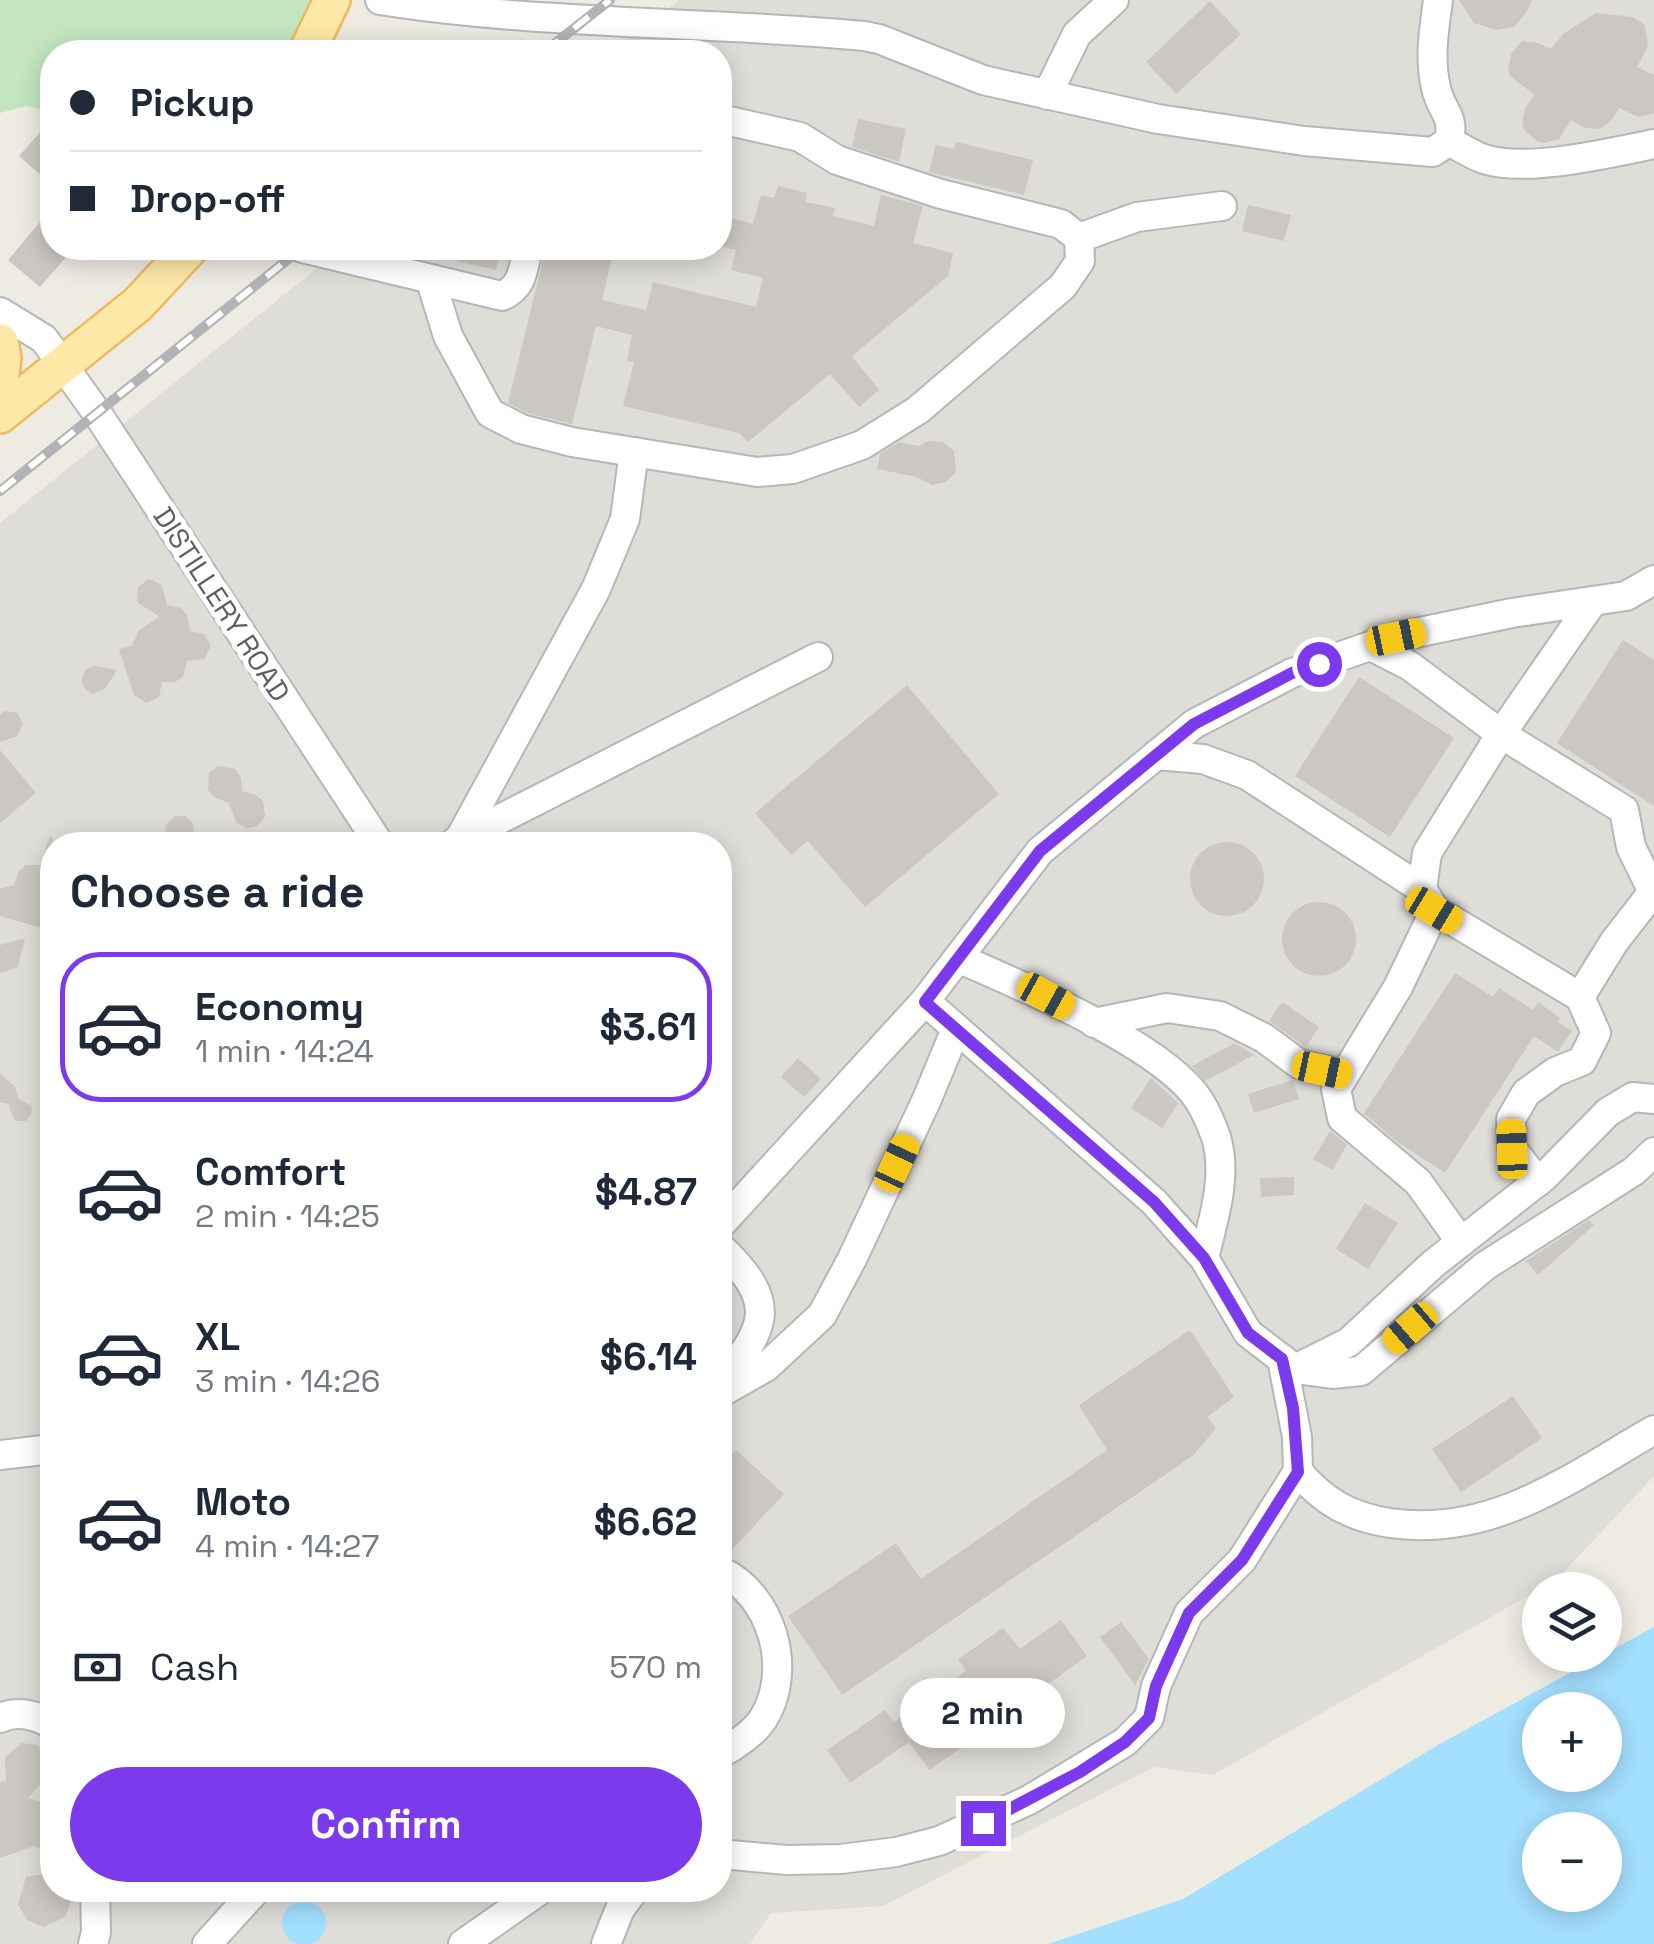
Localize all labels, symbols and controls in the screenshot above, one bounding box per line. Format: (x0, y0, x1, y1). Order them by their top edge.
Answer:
text: Pickup (130, 79, 254, 127)
text: Drop-off (130, 175, 285, 223)
street label: DISTILLERY ROAD (146, 500, 298, 708)
car (1364, 616, 1428, 658)
route start (1297, 642, 1342, 687)
text: Choose a ride (70, 863, 365, 920)
car (1401, 882, 1467, 938)
car (1012, 968, 1080, 1024)
icon: car (75, 982, 165, 1072)
text: Economy (195, 983, 364, 1031)
text: $3.61 (599, 1003, 697, 1051)
text: 1 min · 14:24 (195, 1031, 374, 1071)
car (1290, 1049, 1354, 1091)
car (1496, 1118, 1528, 1180)
car (871, 1129, 923, 1197)
icon: car (75, 1147, 165, 1237)
text: Comfort (195, 1148, 346, 1196)
text: $4.87 (595, 1168, 697, 1216)
text: 2 min · 14:25 (195, 1196, 380, 1236)
car (1378, 1297, 1442, 1359)
icon: car (75, 1312, 165, 1402)
text: XL (195, 1313, 240, 1361)
text: $6.14 (600, 1333, 697, 1381)
text: 3 min · 14:26 (195, 1361, 380, 1401)
icon: car (75, 1477, 165, 1567)
text: Moto (195, 1478, 291, 1526)
text: $6.62 (594, 1498, 697, 1546)
text: 4 min · 14:27 (195, 1526, 379, 1566)
map controls (1522, 1572, 1622, 1912)
button: layers (1522, 1572, 1622, 1672)
icon: cash (70, 1640, 125, 1695)
text: Cash (150, 1643, 239, 1691)
text: 570 m (609, 1647, 702, 1687)
callout: 2 min (900, 1678, 1066, 1748)
button: + (1522, 1692, 1622, 1792)
text: 2 min (941, 1693, 1024, 1733)
button: Confirm (70, 1767, 702, 1882)
route end (961, 1801, 1006, 1846)
button: − (1522, 1812, 1622, 1912)

